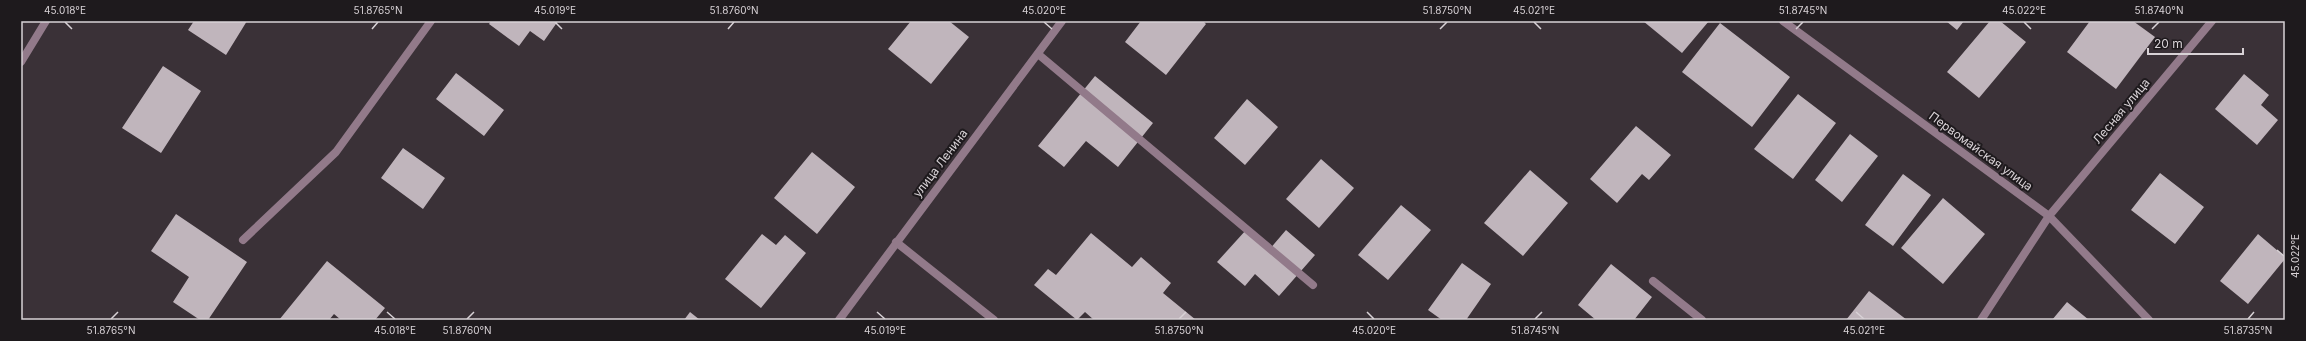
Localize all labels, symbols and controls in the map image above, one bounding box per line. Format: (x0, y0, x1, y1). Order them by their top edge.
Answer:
text: 45.018°E (44, 4, 86, 16)
text: 51.8765°N (354, 4, 402, 16)
text: 45.019°E (534, 4, 576, 16)
text: 51.8760°N (709, 4, 759, 16)
text: 45.020°E (1022, 4, 1066, 16)
text: 51.8750°N (1422, 4, 1472, 16)
text: 45.021°E (1513, 4, 1555, 16)
text: 51.8745°N (1779, 4, 1827, 16)
text: 45.022°E (2002, 4, 2046, 16)
text: 51.8740°N (2135, 4, 2183, 16)
scale bar (2148, 30, 2243, 56)
text: 20 m (2154, 36, 2183, 51)
street label: Лесная улица (2089, 75, 2153, 147)
street label: Первомайская улица (1926, 108, 2036, 194)
street label: улица Ленина (909, 126, 971, 200)
text: 45.022°E (2289, 234, 2301, 278)
text: 51.8765°N (87, 324, 135, 336)
text: 45.018°E (374, 324, 416, 336)
text: 51.8760°N (442, 324, 492, 336)
text: 45.019°E (864, 324, 906, 336)
text: 51.8750°N (1154, 324, 1204, 336)
text: 45.020°E (1352, 324, 1396, 336)
text: 51.8745°N (1511, 324, 1559, 336)
text: 45.021°E (1843, 324, 1885, 336)
text: 51.8735°N (2224, 324, 2272, 336)

